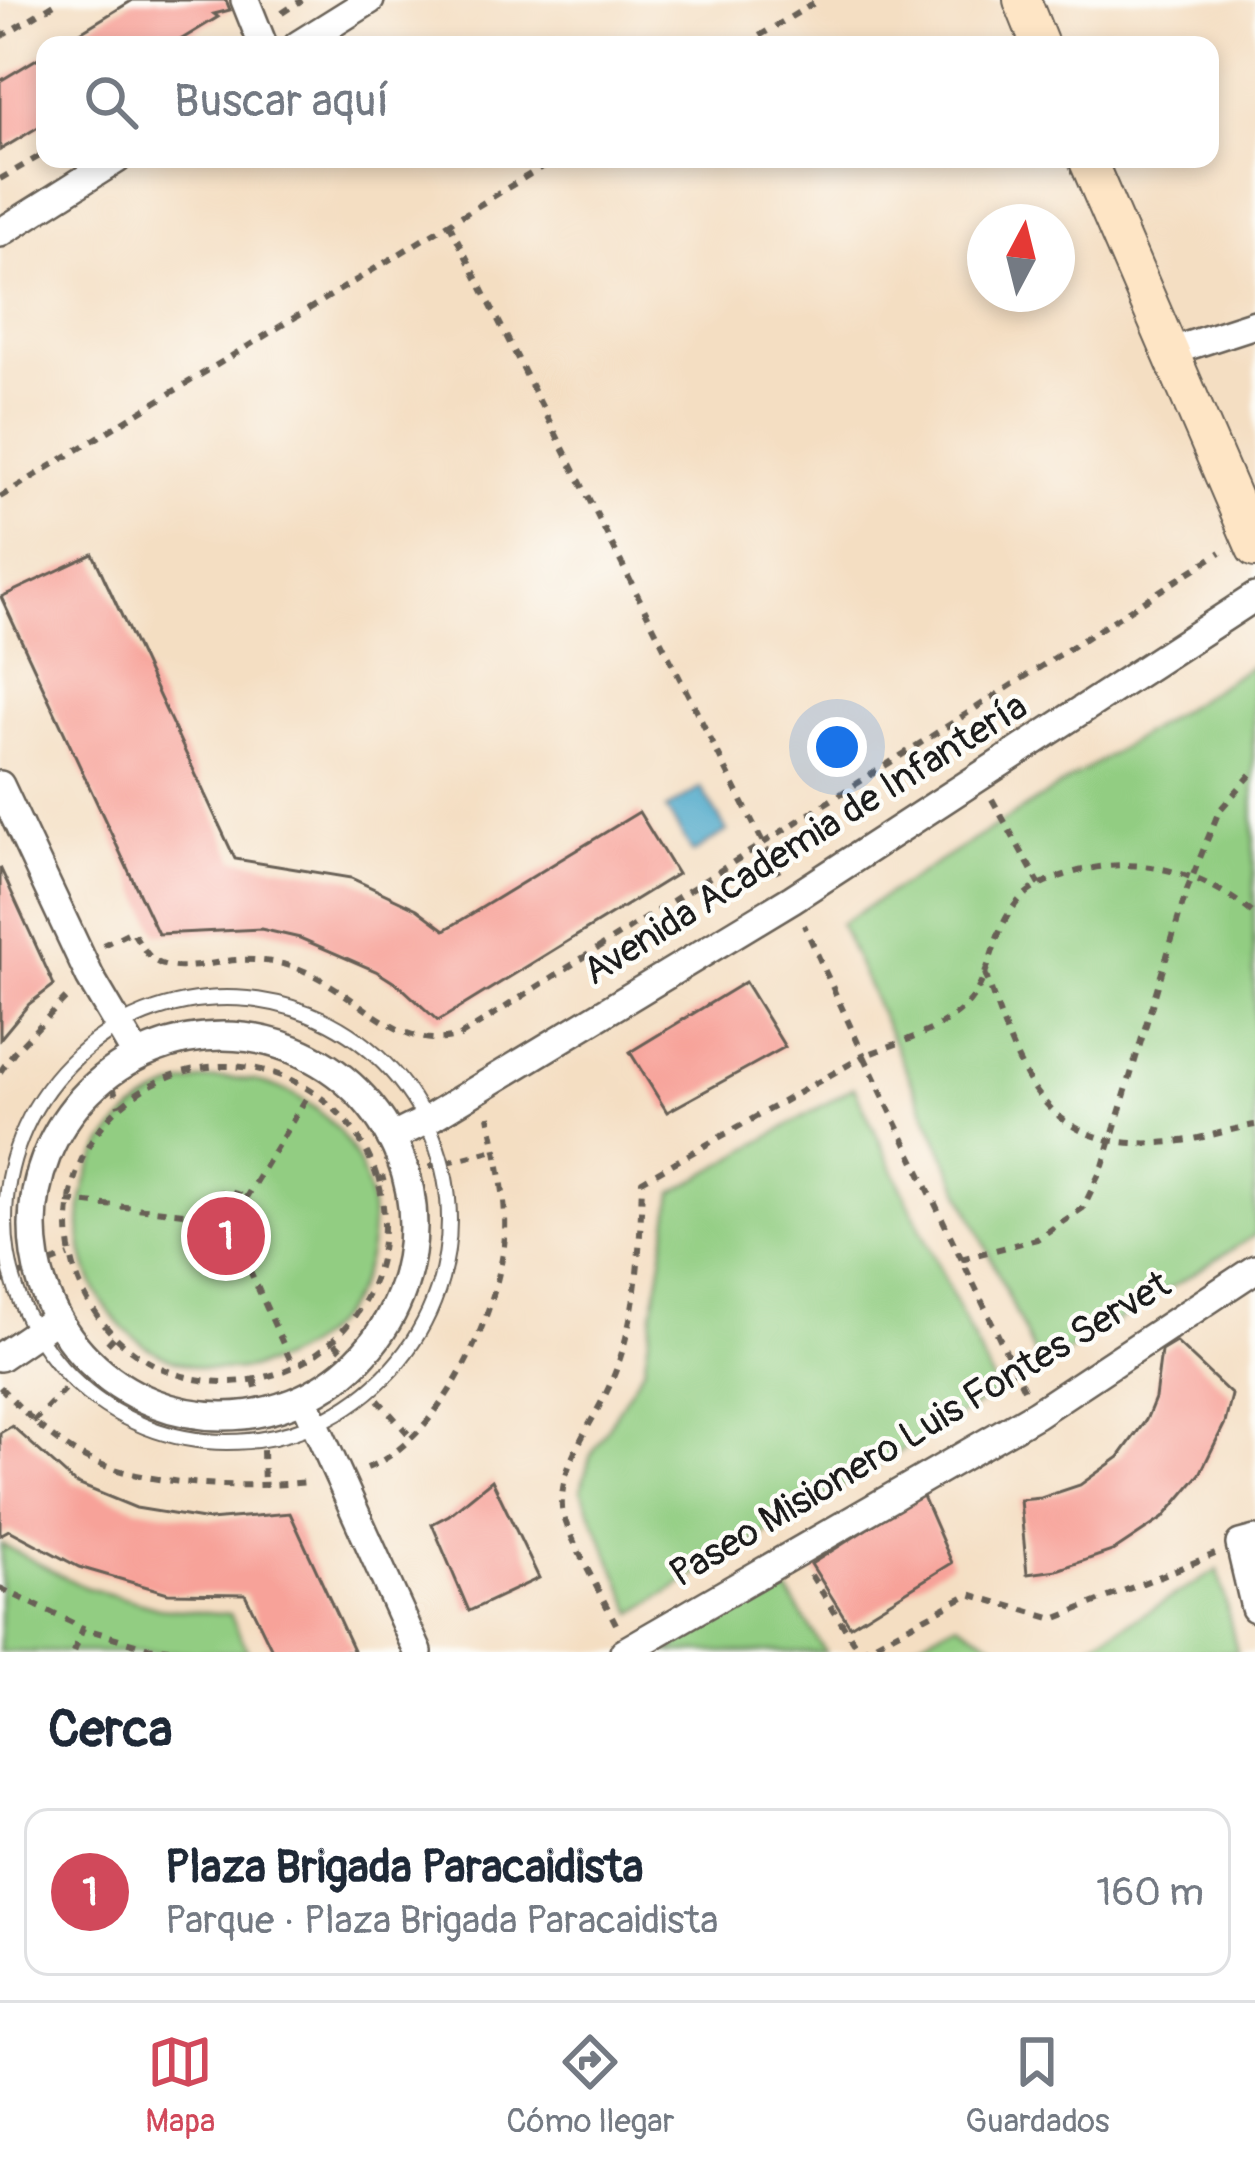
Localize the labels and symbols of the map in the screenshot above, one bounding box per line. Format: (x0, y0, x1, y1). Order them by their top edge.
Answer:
north arrow (967, 204, 1075, 312)
street label: Avenida Academia de Infantería (574, 682, 1036, 996)
your location (807, 717, 867, 777)
pin: 1 (187, 1191, 265, 1281)
street label: Paseo Misionero Luis Fontes Servet (661, 1260, 1179, 1598)

